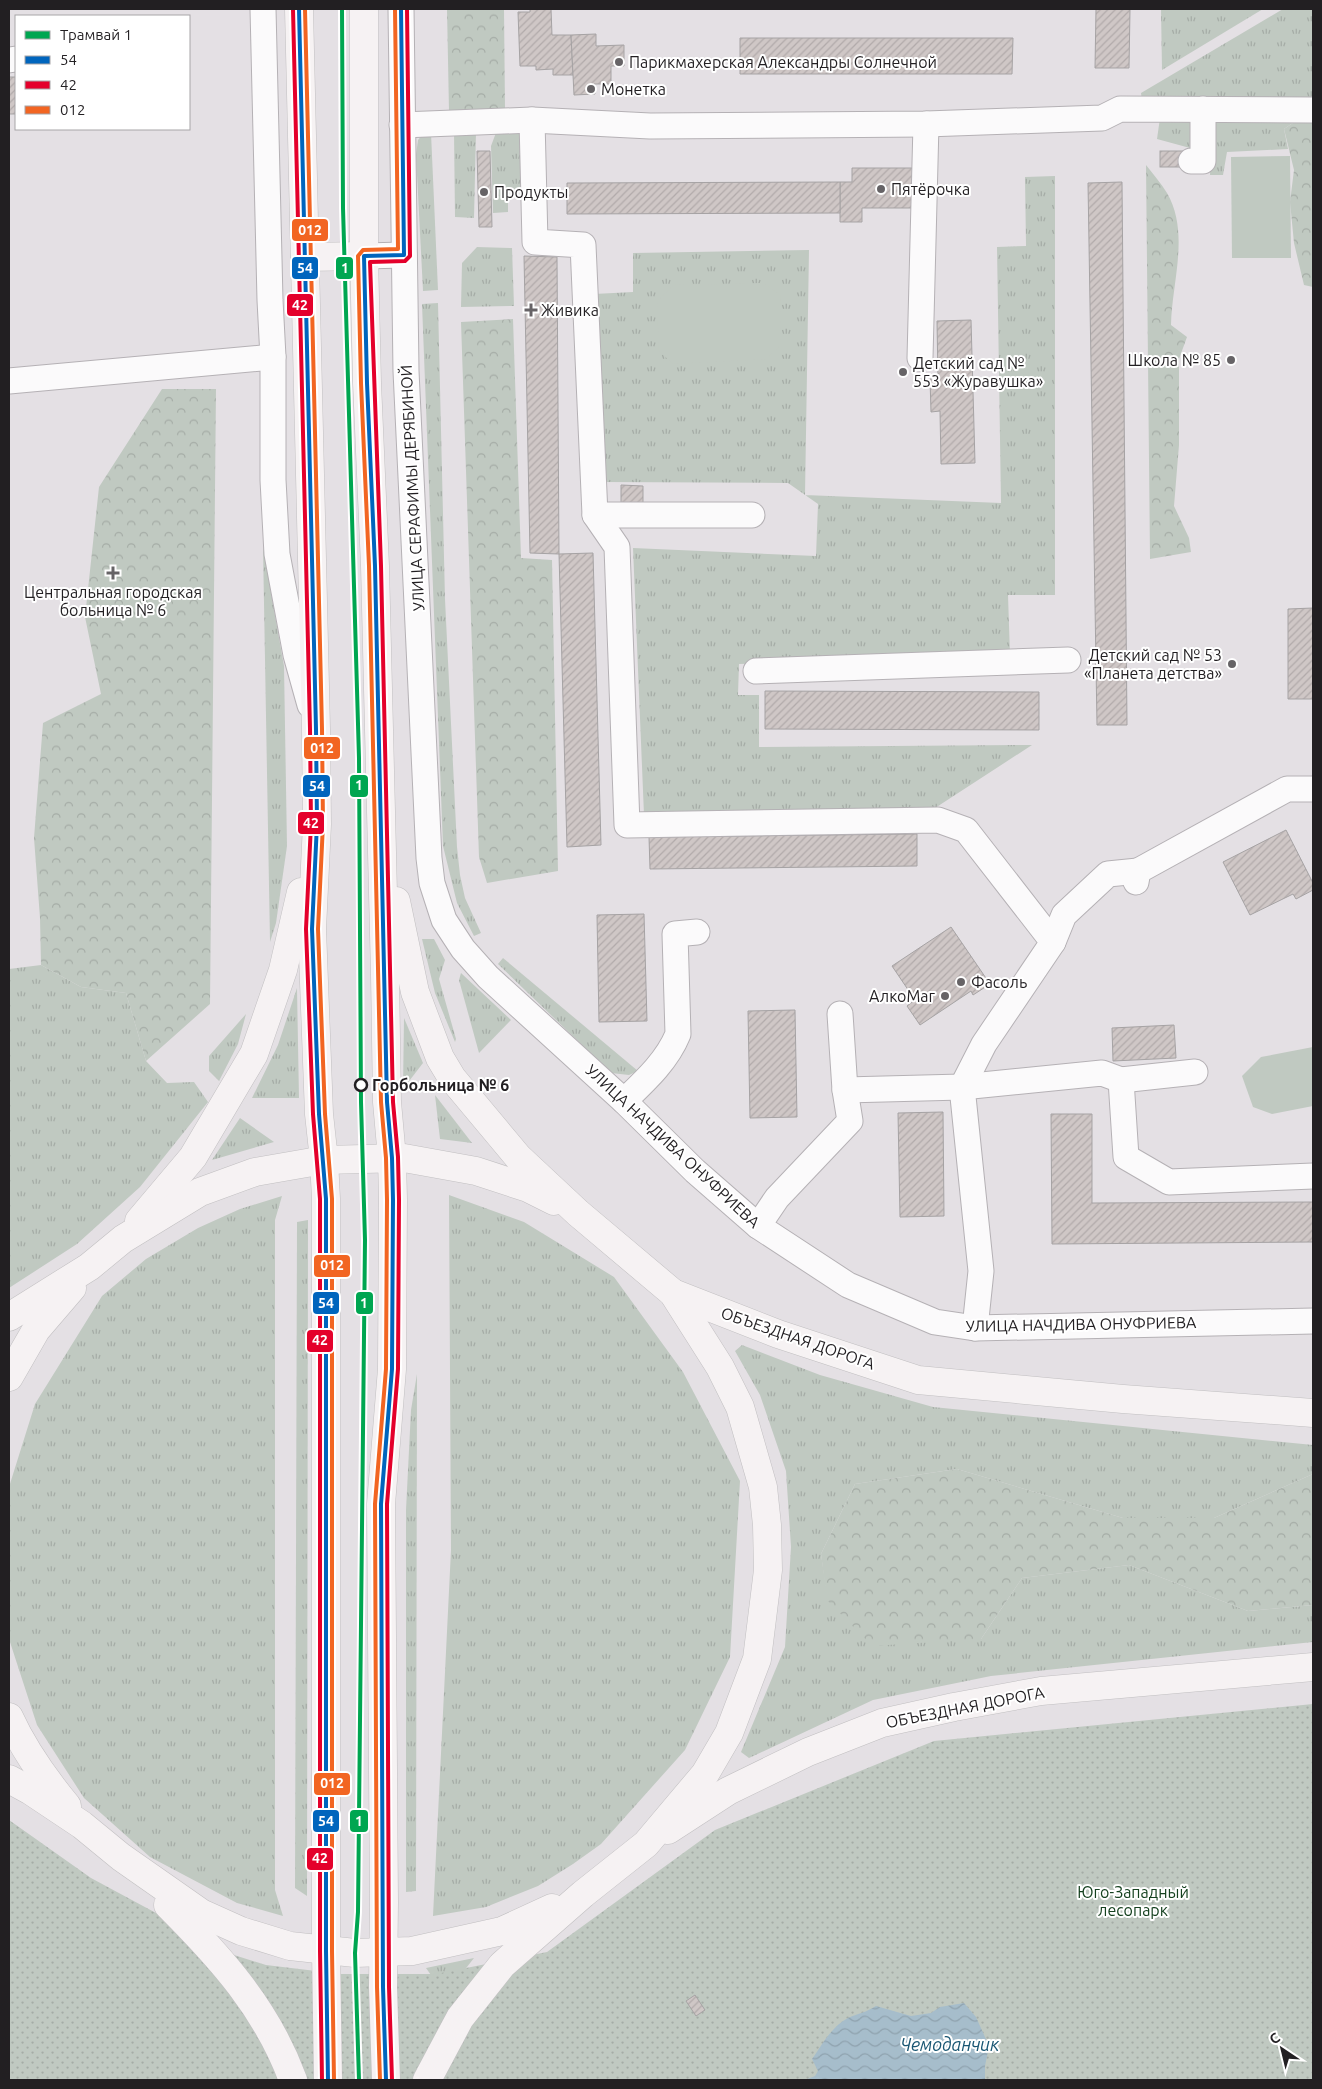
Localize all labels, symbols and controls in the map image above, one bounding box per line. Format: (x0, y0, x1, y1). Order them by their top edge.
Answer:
legend (15, 15, 190, 130)
text: Трамвай 1 (60, 26, 132, 43)
text: 54 (60, 51, 77, 68)
place label: Парикмахерская Александры Солнечной (629, 53, 937, 71)
marker: Парикмахерская Александры Солнечной (613, 56, 625, 68)
text: 42 (60, 76, 77, 93)
place label: Монетка (601, 80, 666, 98)
marker: Монетка (585, 83, 597, 95)
text: 012 (60, 101, 85, 118)
place label: Пятёрочка (891, 180, 970, 198)
place label: Продукты (494, 183, 569, 201)
marker: Пятёрочка (875, 183, 887, 195)
marker: Продукты (478, 186, 490, 198)
line badge: 012 (291, 218, 329, 242)
text: 012 (298, 222, 322, 238)
line badge: 54 (291, 256, 319, 280)
line badge: 1 (335, 256, 354, 280)
text: 54 (297, 260, 313, 276)
text: 1 (341, 260, 349, 276)
line badge: 42 (286, 293, 314, 317)
text: 42 (292, 297, 308, 313)
place label: Живика (541, 301, 599, 319)
marker: Живика (525, 304, 537, 316)
place label: Школа № 85 (1128, 351, 1221, 369)
place label: Детский сад № 553 «Журавушка» (913, 354, 1043, 390)
marker: Школа № 85 (1225, 354, 1237, 366)
street label: УЛИЦА СЕРАФИМЫ ДЕРЯБИНОЙ (396, 364, 427, 612)
marker: Детский сад № 553 «Журавушка» (897, 366, 909, 378)
marker: Центральная городская больница № 6 (106, 566, 120, 580)
place label: Центральная городская больница № 6 (24, 583, 202, 619)
place label: Детский сад № 53 «Планета детства» (1084, 646, 1222, 682)
marker: Детский сад № 53 «Планета детства» (1226, 658, 1238, 670)
line badge: 012 (303, 736, 341, 760)
text: 012 (310, 740, 334, 756)
line badge: 54 (302, 774, 331, 798)
line badge: 1 (349, 774, 369, 798)
text: 1 (355, 777, 363, 793)
text: 54 (309, 778, 325, 794)
line badge: 42 (297, 811, 325, 835)
text: 42 (303, 815, 319, 831)
place label: Фасоль (971, 973, 1027, 991)
marker: Фасоль (955, 976, 967, 988)
place label: АлкоМаг (869, 987, 936, 1005)
marker: АлкоМаг (939, 990, 951, 1002)
street label: УЛИЦА НАЧДИВА ОНУФРИЕВА (582, 1061, 764, 1232)
place label: Горбольница № 6 (372, 1076, 509, 1094)
marker: Горбольница № 6 (354, 1078, 368, 1092)
line badge: 012 (313, 1254, 351, 1278)
text: 012 (320, 1257, 344, 1273)
line badge: 54 (312, 1291, 340, 1315)
line badge: 1 (355, 1291, 374, 1315)
text: 54 (318, 1295, 334, 1311)
text: 1 (360, 1295, 368, 1311)
street label: ОБЪЕЗДНАЯ ДОРОГА (719, 1303, 878, 1373)
street label: УЛИЦА НАЧДИВА ОНУФРИЕВА (965, 1313, 1197, 1335)
line badge: 42 (306, 1329, 334, 1353)
text: 42 (312, 1332, 328, 1348)
street label: ОБЪЕЗДНАЯ ДОРОГА (884, 1683, 1046, 1731)
line badge: 012 (313, 1772, 351, 1796)
text: 012 (320, 1775, 344, 1791)
line badge: 54 (312, 1809, 340, 1833)
line badge: 1 (349, 1809, 369, 1833)
text: 54 (318, 1813, 334, 1829)
text: 1 (355, 1813, 363, 1829)
line badge: 42 (306, 1847, 334, 1871)
text: 42 (312, 1850, 328, 1866)
park label: Юго-Западный лесопарк (1077, 1883, 1189, 1919)
north arrow (1257, 2024, 1307, 2074)
text: С (1266, 2029, 1283, 2047)
water label: Чемоданчик (901, 2034, 1000, 2054)

